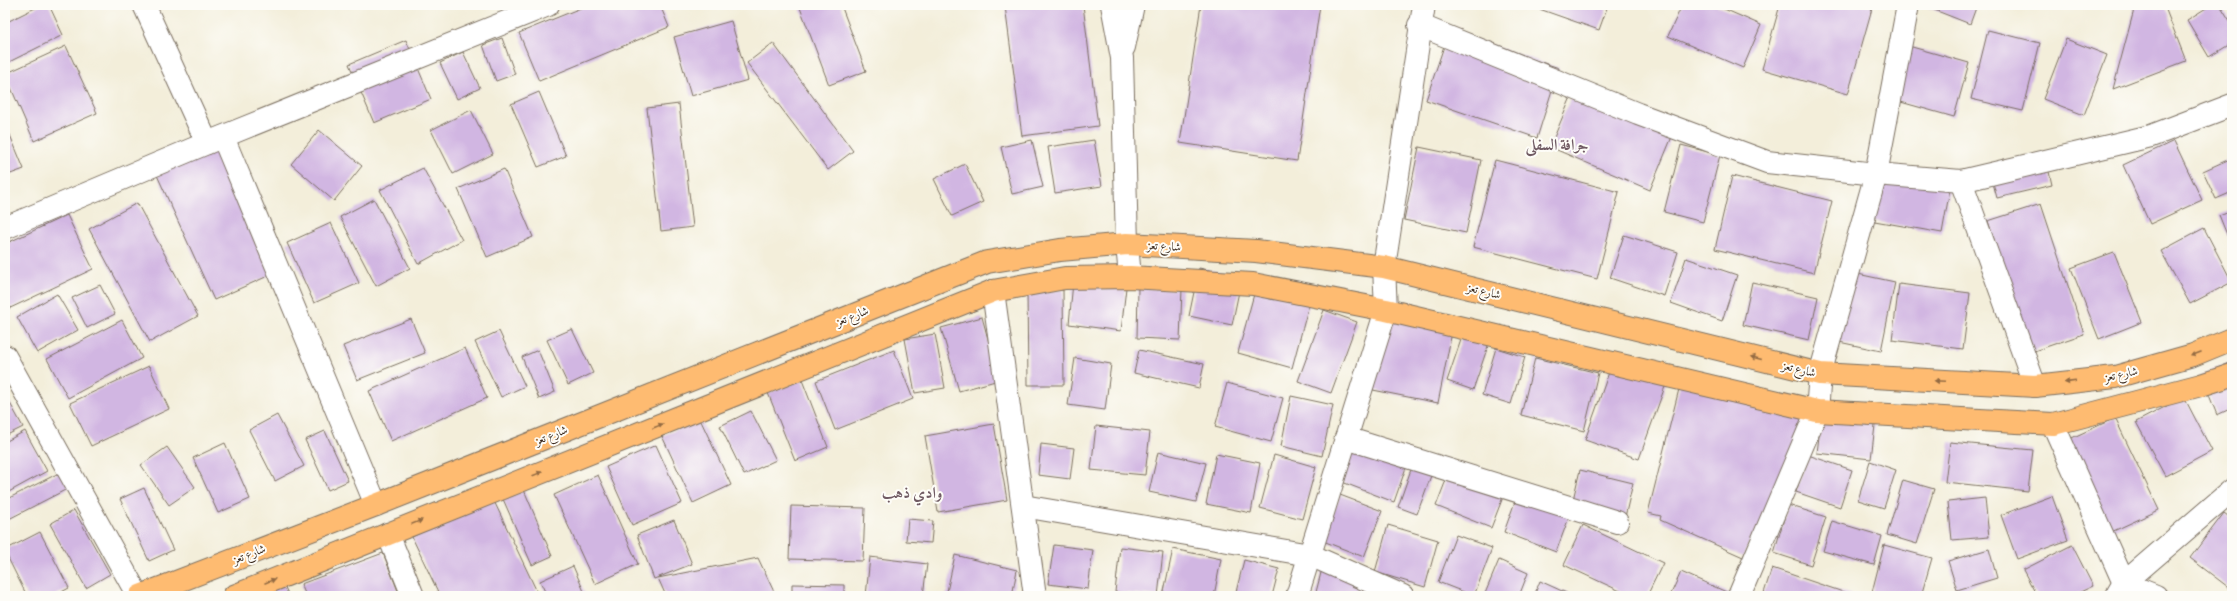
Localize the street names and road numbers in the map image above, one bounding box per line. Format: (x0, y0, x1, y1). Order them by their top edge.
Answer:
street label: شارع تعز (1144, 237, 1182, 258)
street label: شارع تعز (1463, 279, 1503, 306)
street label: شارع تعز (831, 302, 872, 333)
street label: شارع تعز (1778, 357, 1818, 384)
street label: شارع تعز (2101, 363, 2140, 389)
street label: شارع تعز (530, 421, 571, 452)
street label: شارع تعز (228, 540, 269, 571)

